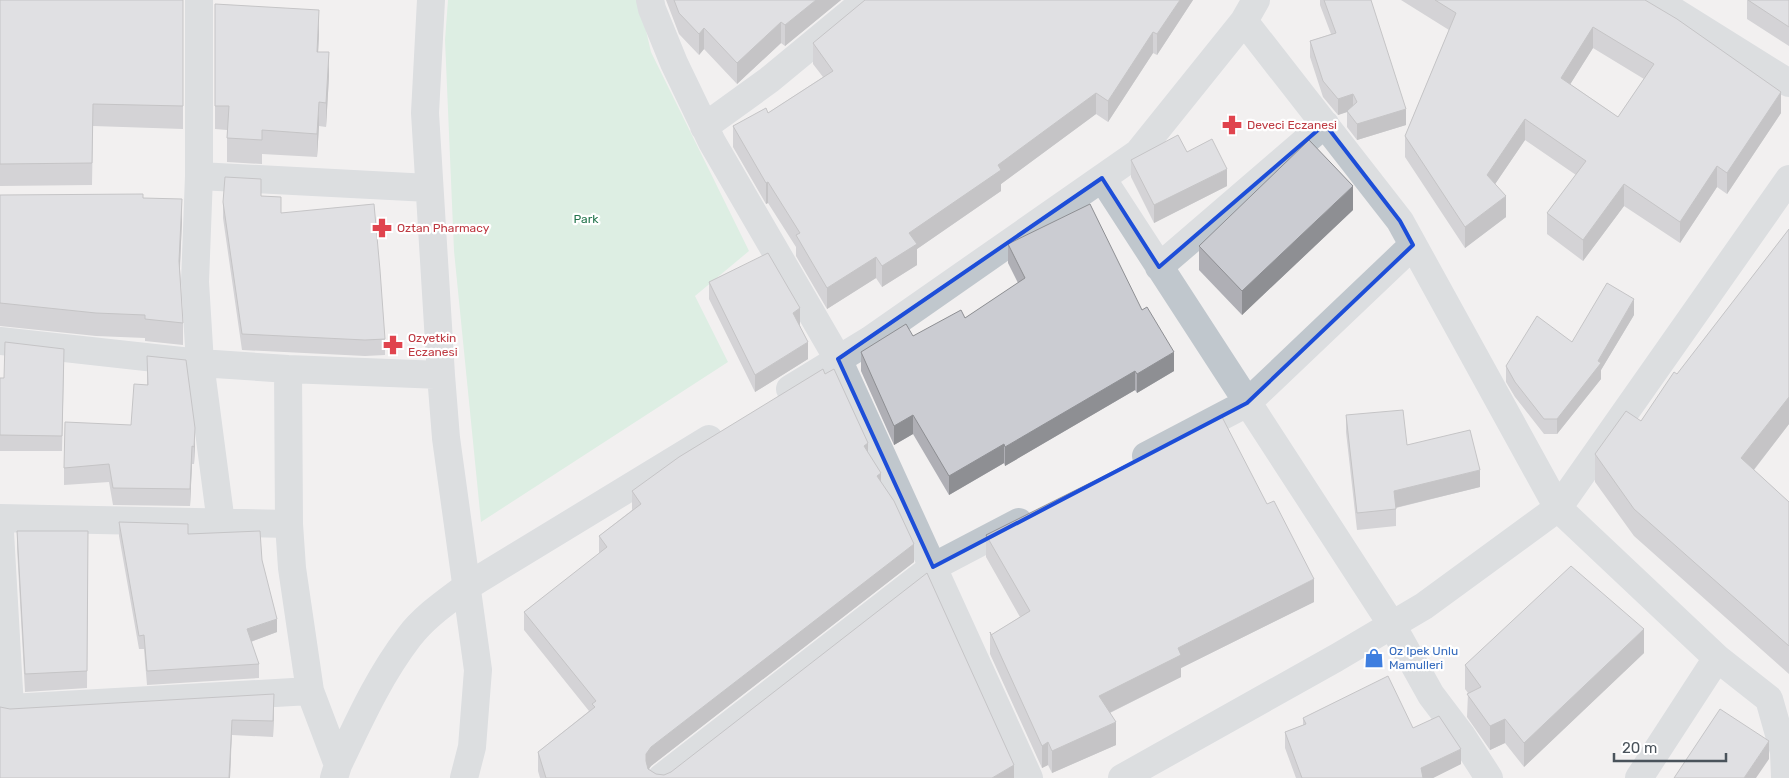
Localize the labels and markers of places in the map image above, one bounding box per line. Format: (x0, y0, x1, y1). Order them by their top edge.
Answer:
pharmacy icon: Deveci Eczanesi (1221, 114, 1243, 136)
place label: Deveci Eczanesi (1247, 118, 1337, 132)
pharmacy icon: Oztan Pharmacy (371, 217, 393, 239)
place label: Oztan Pharmacy (397, 221, 490, 235)
place label: Ozyetkin Eczanesi (408, 331, 458, 359)
pharmacy icon: Ozyetkin Eczanesi (382, 334, 404, 356)
place label: Oz Ipek Unlu Mamulleri (1389, 644, 1458, 672)
shop icon: Oz Ipek Unlu Mamulleri (1363, 647, 1385, 669)

